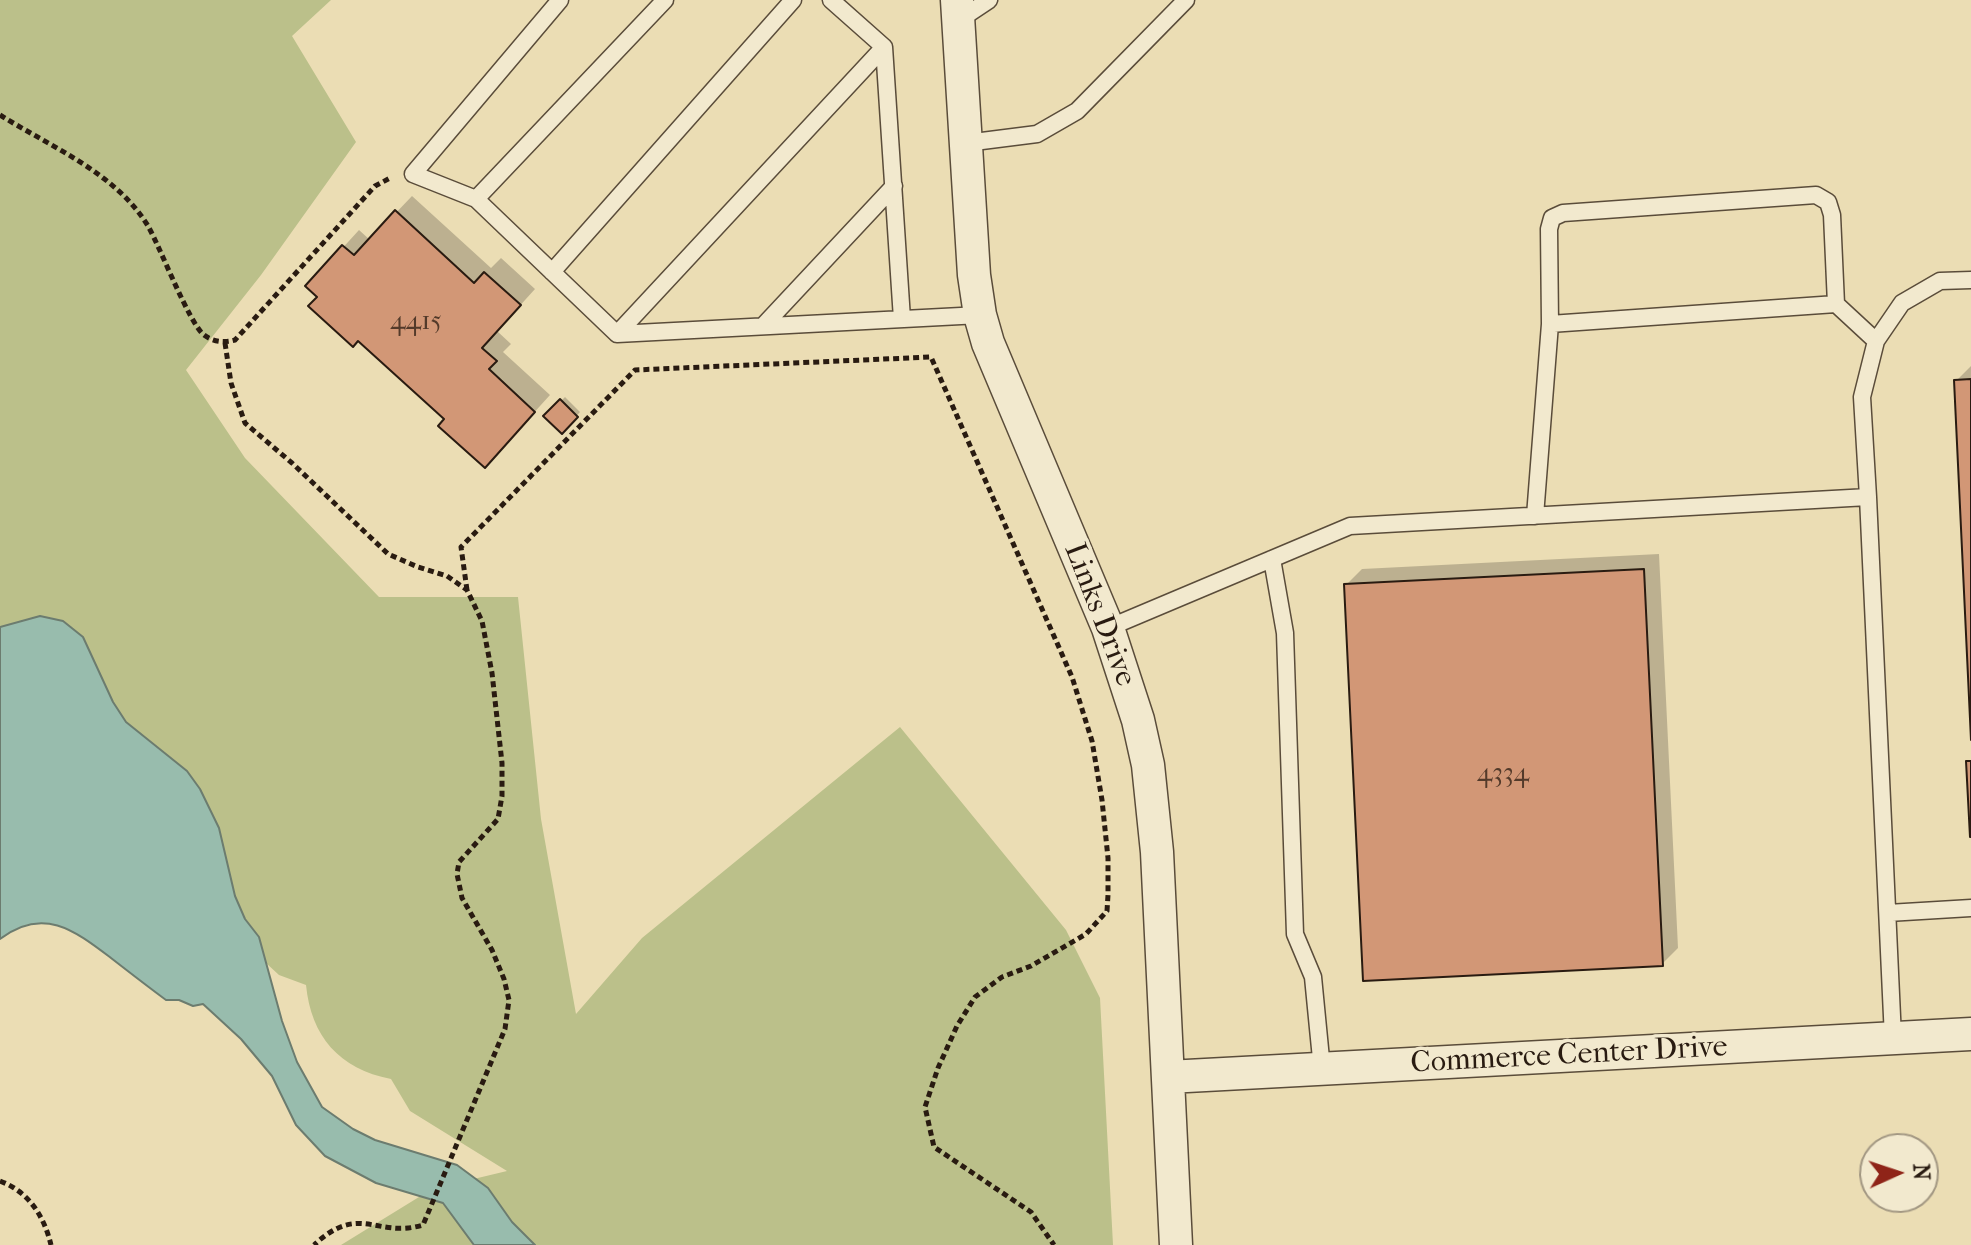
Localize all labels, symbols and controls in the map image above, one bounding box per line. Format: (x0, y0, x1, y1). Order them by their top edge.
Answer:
house number: 4415 (390, 307, 442, 339)
street label: Links Drive (1055, 538, 1143, 692)
house number: 4334 (1477, 759, 1529, 791)
street label: Commerce Center Drive (1410, 1030, 1728, 1082)
north arrow (1859, 1133, 1939, 1213)
text: N (1908, 1163, 1934, 1181)

